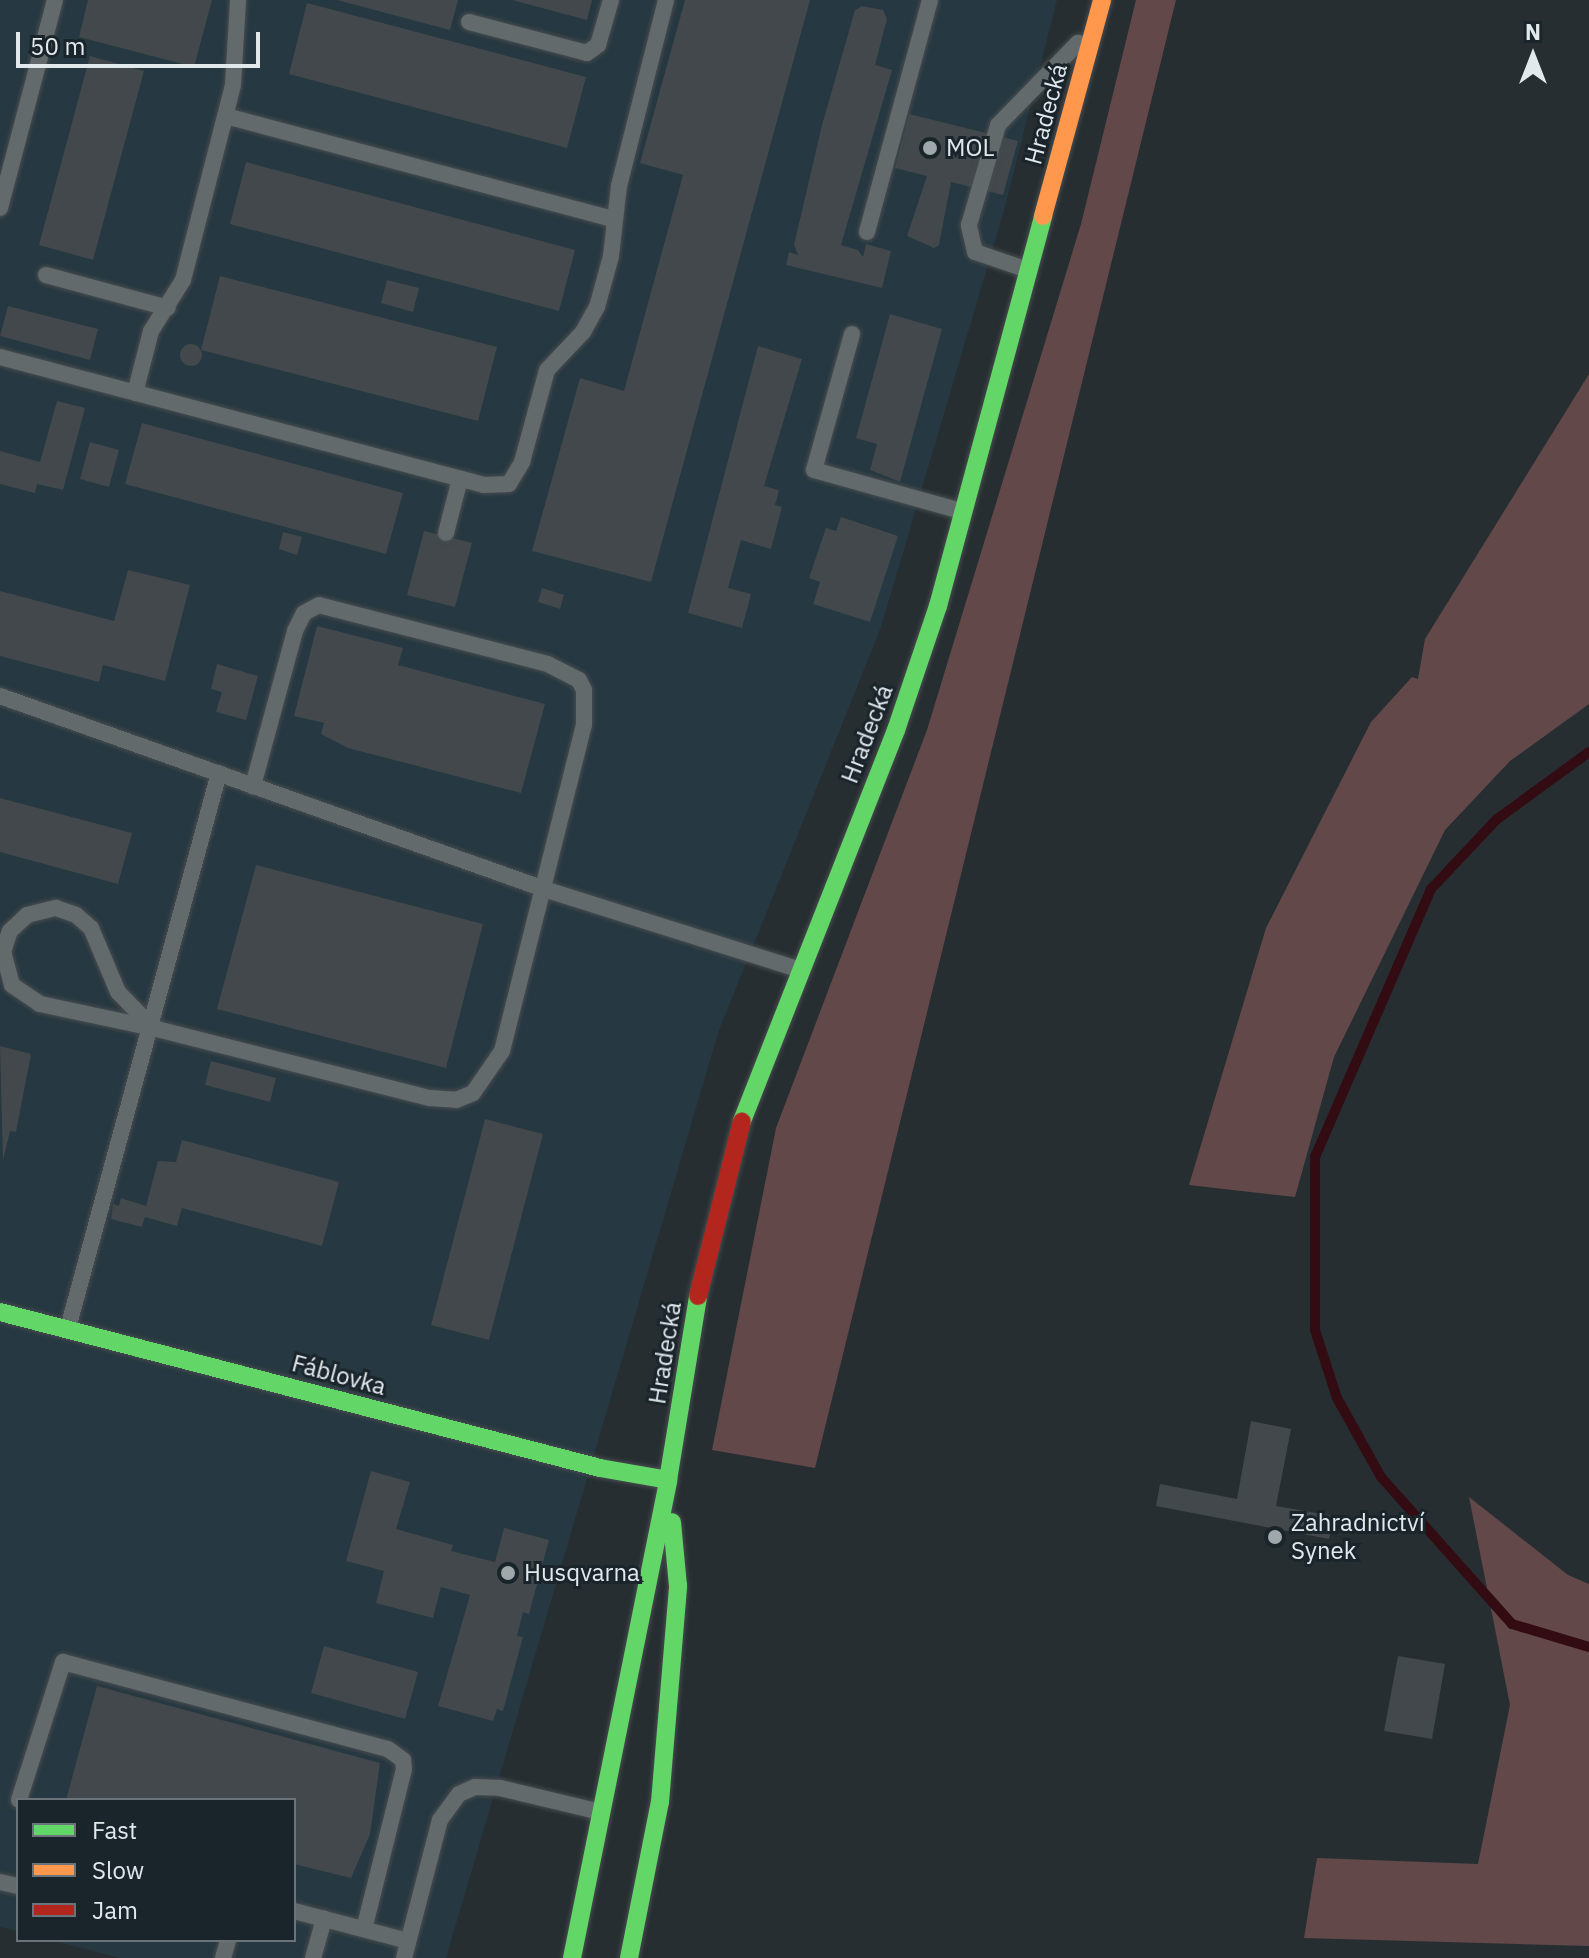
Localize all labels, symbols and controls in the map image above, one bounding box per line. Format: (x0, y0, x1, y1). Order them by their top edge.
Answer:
scale bar (20, 16, 264, 66)
north arrow (1493, 16, 1573, 96)
text: N (1525, 17, 1541, 46)
text: 50 m (30, 30, 85, 62)
street label: Hradecká (1019, 61, 1073, 167)
place label: MOL (946, 134, 995, 162)
marker: MOL (921, 139, 939, 157)
street label: Hradecká (835, 681, 899, 787)
street label: Hradecká (643, 1300, 687, 1406)
street label: Fáblovka (289, 1349, 389, 1401)
place label: Zahradnictví Synek (1291, 1509, 1425, 1565)
marker: Zahradnictví Synek (1266, 1528, 1284, 1546)
place label: Husqvarna (524, 1559, 640, 1587)
marker: Husqvarna (499, 1564, 517, 1582)
legend (16, 1798, 296, 1942)
text: Fast (92, 1814, 137, 1846)
text: Slow (92, 1854, 144, 1886)
text: Jam (92, 1894, 138, 1926)

